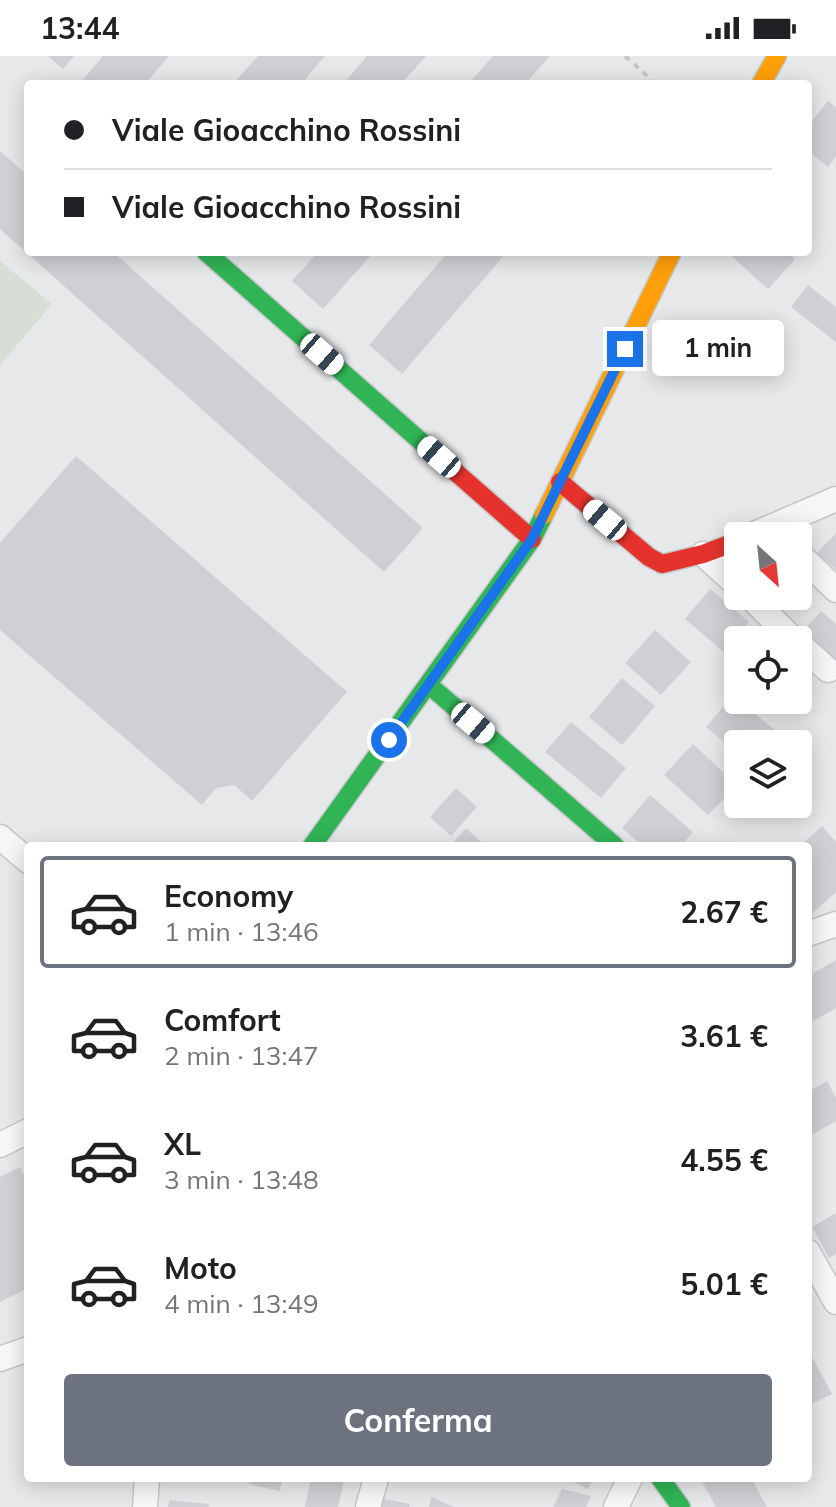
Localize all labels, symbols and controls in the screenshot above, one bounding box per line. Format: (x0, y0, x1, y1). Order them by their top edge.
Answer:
text: 13:44 (40, 9, 119, 47)
text: Viale Gioacchino Rossini (112, 111, 461, 149)
text: Viale Gioacchino Rossini (112, 188, 461, 226)
callout: 1 min (653, 321, 785, 377)
car (296, 329, 348, 379)
route end (607, 331, 643, 367)
text: 1 min (684, 331, 752, 364)
car (413, 432, 465, 482)
car (579, 495, 631, 545)
north arrow (724, 522, 812, 610)
map controls (724, 522, 812, 818)
button: locate (724, 626, 812, 714)
car (447, 698, 499, 748)
route start (371, 722, 407, 758)
button: layers (724, 730, 812, 818)
icon: car (68, 876, 140, 948)
text: Economy (164, 877, 293, 915)
text: 2.67 € (680, 893, 768, 931)
text: 1 min · 13:46 (164, 915, 319, 948)
icon: car (68, 1000, 140, 1072)
text: Comfort (164, 1001, 281, 1039)
text: 3.61 € (680, 1017, 768, 1055)
text: 2 min · 13:47 (164, 1039, 319, 1072)
icon: car (68, 1124, 140, 1196)
text: XL (164, 1125, 201, 1163)
text: 4.55 € (680, 1141, 768, 1179)
text: 3 min · 13:48 (164, 1163, 319, 1196)
icon: car (68, 1248, 140, 1320)
text: Moto (164, 1249, 237, 1287)
text: 5.01 € (680, 1265, 768, 1303)
text: 4 min · 13:49 (164, 1287, 319, 1320)
button: Conferma (64, 1374, 772, 1466)

